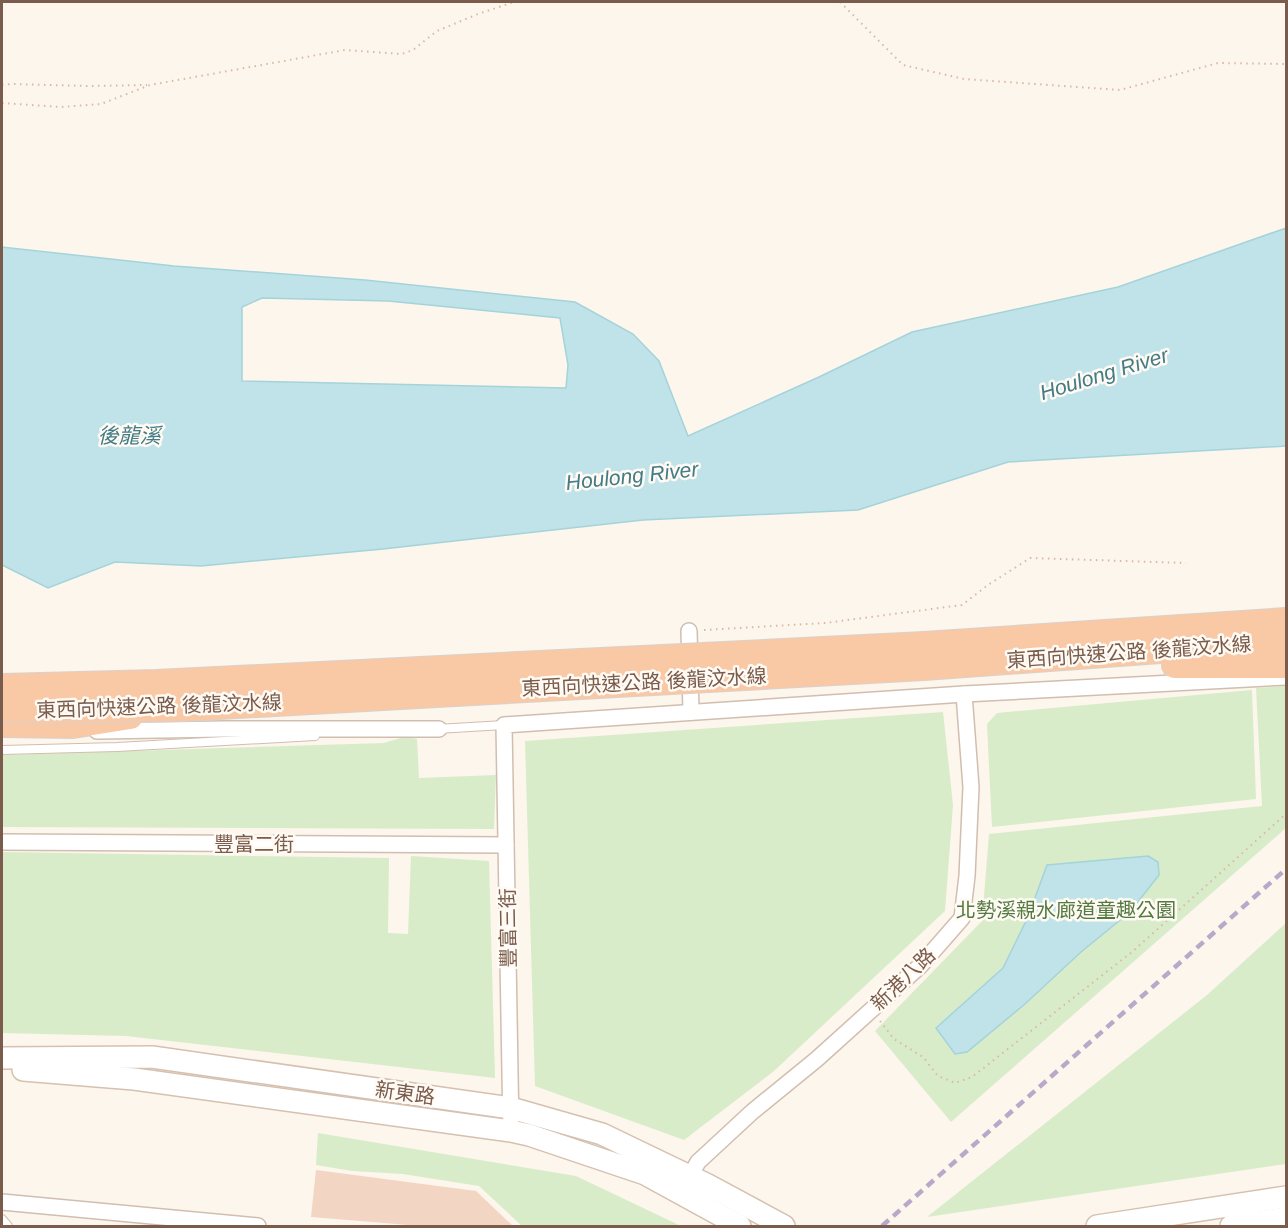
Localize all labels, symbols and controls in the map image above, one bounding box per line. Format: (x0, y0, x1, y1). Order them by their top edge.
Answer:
water label: Houlong River (1037, 343, 1172, 404)
water label: 後龍溪 (98, 424, 163, 447)
water label: Houlong River (565, 457, 700, 494)
street label: 東西向快速公路 後龍汶水線 (1006, 632, 1252, 672)
street label: 東西向快速公路 後龍汶水線 (521, 665, 767, 699)
street label: 東西向快速公路 後龍汶水線 (36, 691, 282, 721)
street label: 豐富二街 (214, 833, 294, 855)
street label: 豐富三街 (496, 888, 520, 968)
park label: 北勢溪親水廊道童趣公園 (956, 899, 1176, 921)
street label: 新港八路 (867, 943, 939, 1015)
street label: 新東路 (374, 1078, 436, 1108)

